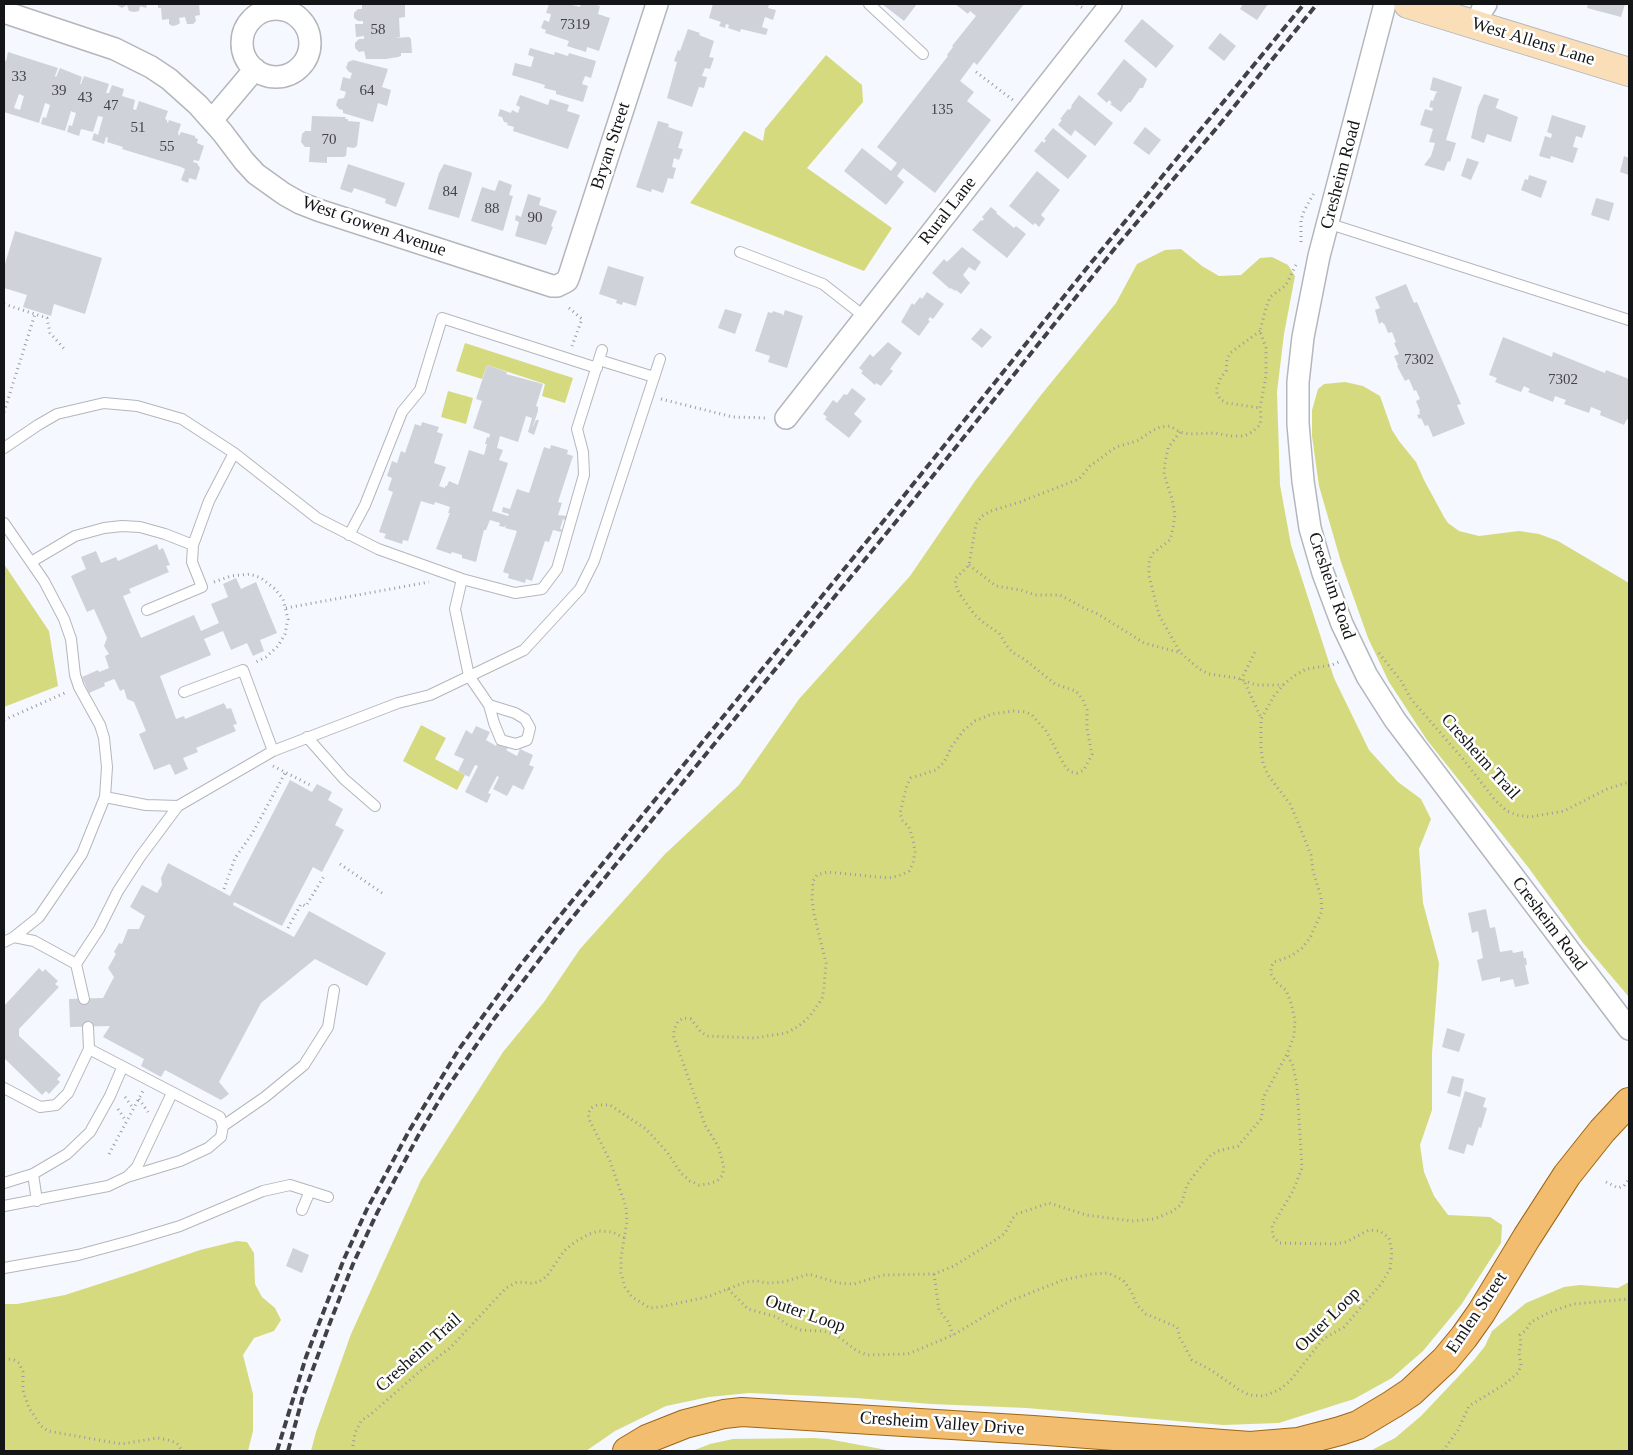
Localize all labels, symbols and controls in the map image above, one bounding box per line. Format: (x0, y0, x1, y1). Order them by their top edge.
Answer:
street label: West Allens Lane (1469, 13, 1597, 71)
house number: 7319 (560, 16, 590, 34)
house number: 58 (370, 21, 386, 39)
house number: 33 (12, 68, 26, 86)
house number: 39 (52, 82, 66, 100)
house number: 64 (360, 82, 374, 100)
house number: 43 (78, 89, 92, 107)
house number: 47 (104, 97, 118, 115)
street label: Bryan Street (587, 100, 635, 192)
house number: 135 (931, 101, 953, 119)
street label: Cresheim Road (1316, 118, 1366, 232)
house number: 51 (130, 119, 146, 137)
house number: 70 (322, 131, 336, 149)
house number: 55 (160, 138, 174, 156)
street label: Rural Lane (915, 173, 981, 249)
house number: 84 (442, 183, 458, 201)
street label: West Gowen Avenue (299, 192, 449, 262)
house number: 88 (484, 200, 500, 218)
house number: 90 (528, 209, 542, 227)
house number: 7302 (1404, 351, 1434, 369)
house number: 7302 (1548, 371, 1578, 389)
street label: Cresheim Road (1303, 530, 1359, 642)
street label: Cresheim Trail (1436, 710, 1524, 804)
street label: Cresheim Road (1507, 873, 1591, 975)
street label: Emlen Street (1442, 1268, 1512, 1358)
street label: Outer Loop (1291, 1283, 1365, 1357)
street label: Outer Loop (762, 1290, 848, 1338)
street label: Cresheim Trail (372, 1309, 466, 1397)
street label: Cresheim Valley Drive (859, 1407, 1025, 1441)

